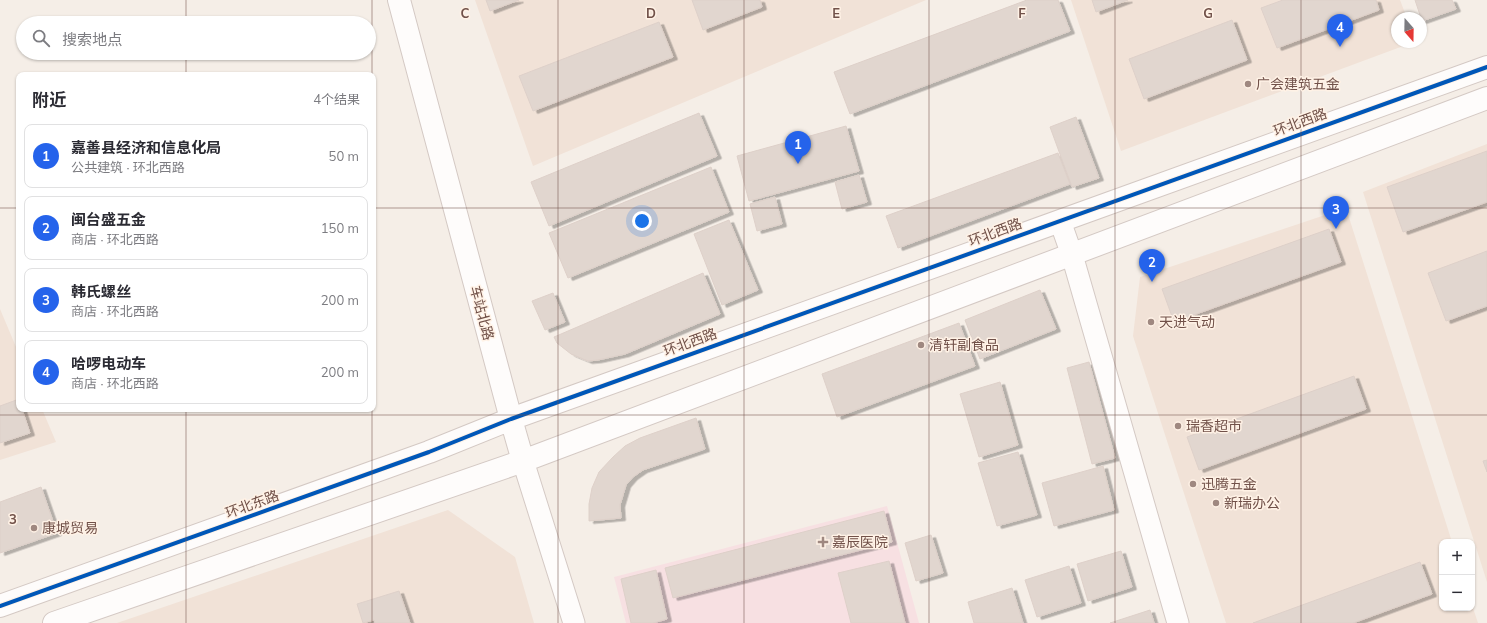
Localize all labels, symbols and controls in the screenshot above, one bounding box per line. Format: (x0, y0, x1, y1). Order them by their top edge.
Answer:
text: C (461, 5, 470, 21)
text: D (646, 5, 656, 21)
text: E (832, 5, 840, 21)
text: F (1018, 5, 1026, 21)
text: G (1203, 5, 1213, 21)
north arrow (1391, 12, 1427, 48)
pin: 4 (1327, 14, 1353, 47)
search box (16, 16, 376, 60)
icon: search (30, 27, 52, 49)
text: 搜索地点 (62, 30, 122, 49)
place label: 广会建筑五金 (1256, 75, 1340, 93)
marker: 广会建筑五金 (1243, 79, 1253, 89)
text: 附近 (32, 89, 66, 110)
text: 4个结果 (313, 91, 360, 107)
street label: 环北西路 (1271, 104, 1329, 140)
pin: 1 (785, 131, 811, 164)
text: 嘉善县经济和信息化局 (71, 138, 221, 157)
text: 1 (42, 148, 50, 164)
text: 50 m (329, 148, 359, 164)
text: 公共建筑 · 环北西路 (71, 159, 185, 175)
pin: 3 (1323, 196, 1349, 229)
text: 闽台盛五金 (71, 210, 146, 229)
your location (632, 211, 652, 231)
street label: 环北西路 (966, 214, 1024, 250)
text: 2 (42, 220, 50, 236)
text: 150 m (321, 220, 359, 236)
text: 商店 · 环北西路 (71, 231, 159, 247)
pin: 2 (1139, 249, 1165, 282)
text: 韩氏螺丝 (71, 282, 131, 301)
street label: 车站北路 (466, 284, 498, 342)
text: 3 (42, 292, 50, 308)
text: 200 m (321, 292, 359, 308)
text: 商店 · 环北西路 (71, 303, 159, 319)
place label: 天进气动 (1159, 313, 1215, 331)
marker: 天进气动 (1146, 317, 1156, 327)
street label: 环北西路 (661, 324, 719, 360)
place label: 清轩副食品 (929, 336, 999, 354)
marker: 清轩副食品 (916, 340, 926, 350)
text: 哈啰电动车 (71, 354, 146, 373)
text: 4 (42, 364, 50, 380)
text: 200 m (321, 364, 359, 380)
text: 商店 · 环北西路 (71, 375, 159, 391)
place label: 瑞香超市 (1186, 417, 1242, 435)
marker: 瑞香超市 (1173, 421, 1183, 431)
place label: 迅腾五金 (1201, 475, 1257, 493)
marker: 迅腾五金 (1188, 479, 1198, 489)
street label: 环北东路 (223, 486, 281, 522)
place label: 新瑞办公 (1224, 494, 1280, 512)
marker: 新瑞办公 (1211, 498, 1221, 508)
text: 3 (9, 511, 17, 527)
place label: 康城贸易 (42, 519, 98, 537)
marker: 康城贸易 (29, 523, 39, 533)
place label: 嘉辰医院 (832, 533, 888, 551)
marker: 嘉辰医院 (817, 536, 829, 548)
map controls (1439, 539, 1475, 611)
button: + (1439, 539, 1475, 575)
button: − (1439, 575, 1475, 611)

